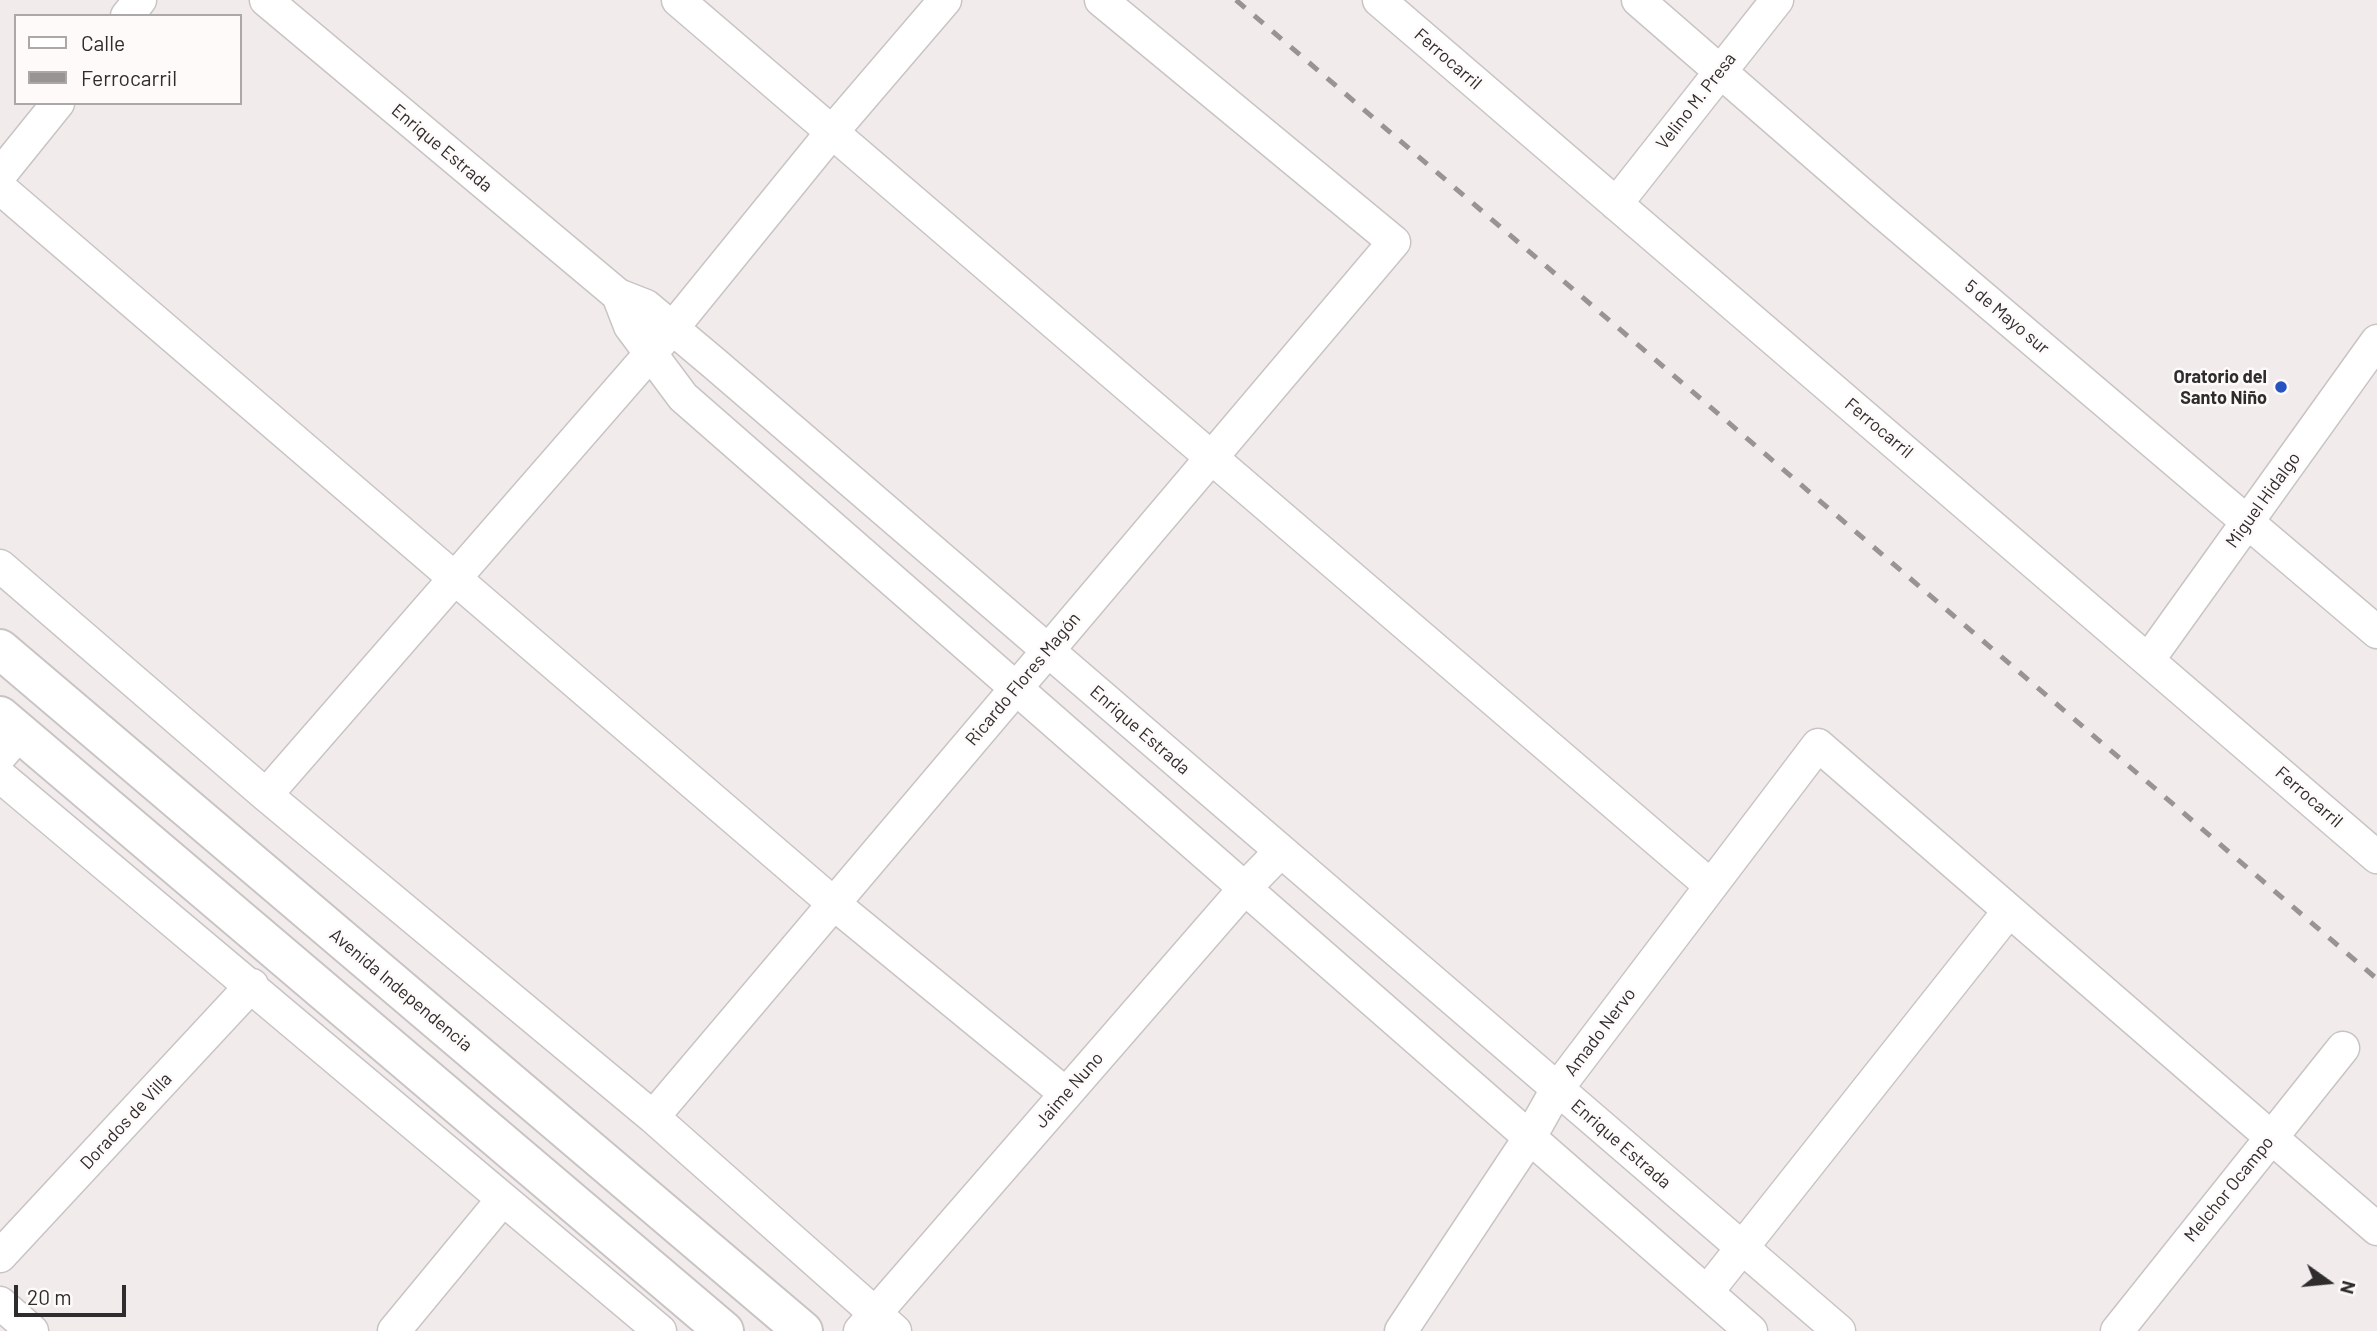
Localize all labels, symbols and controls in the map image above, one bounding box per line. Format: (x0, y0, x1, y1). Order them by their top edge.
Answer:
legend (14, 14, 242, 105)
street label: Ferrocarril (1410, 24, 1486, 94)
text: Calle (81, 30, 125, 55)
street label: Velino M. Presa (1652, 48, 1740, 154)
text: Ferrocarril (81, 65, 177, 90)
street label: Enrique Estrada (387, 99, 497, 197)
street label: 5 de Mayo sur (1960, 275, 2054, 359)
place label: Oratorio del Santo Niño (2173, 366, 2267, 408)
marker: Oratorio del Santo Niño (2273, 379, 2289, 395)
street label: Ferrocarril (1841, 393, 1917, 463)
street label: Miguel Hidalgo (2221, 448, 2305, 552)
street label: Ricardo Flores Magón (961, 608, 1085, 750)
street label: Enrique Estrada (1086, 681, 1194, 779)
street label: Ferrocarril (2271, 762, 2347, 832)
street label: Avenida Independencia (325, 924, 477, 1056)
street label: Amado Nervo (1560, 984, 1640, 1080)
street label: Jaime Nuno (1030, 1048, 1108, 1132)
street label: Dorados de Villa (76, 1068, 176, 1174)
street label: Enrique Estrada (1567, 1095, 1675, 1193)
street label: Melchor Ocampo (2180, 1132, 2278, 1246)
north arrow (2293, 1247, 2363, 1317)
scale bar (18, 1272, 130, 1316)
text: N (2336, 1278, 2362, 1297)
text: 20 m (27, 1284, 72, 1309)

